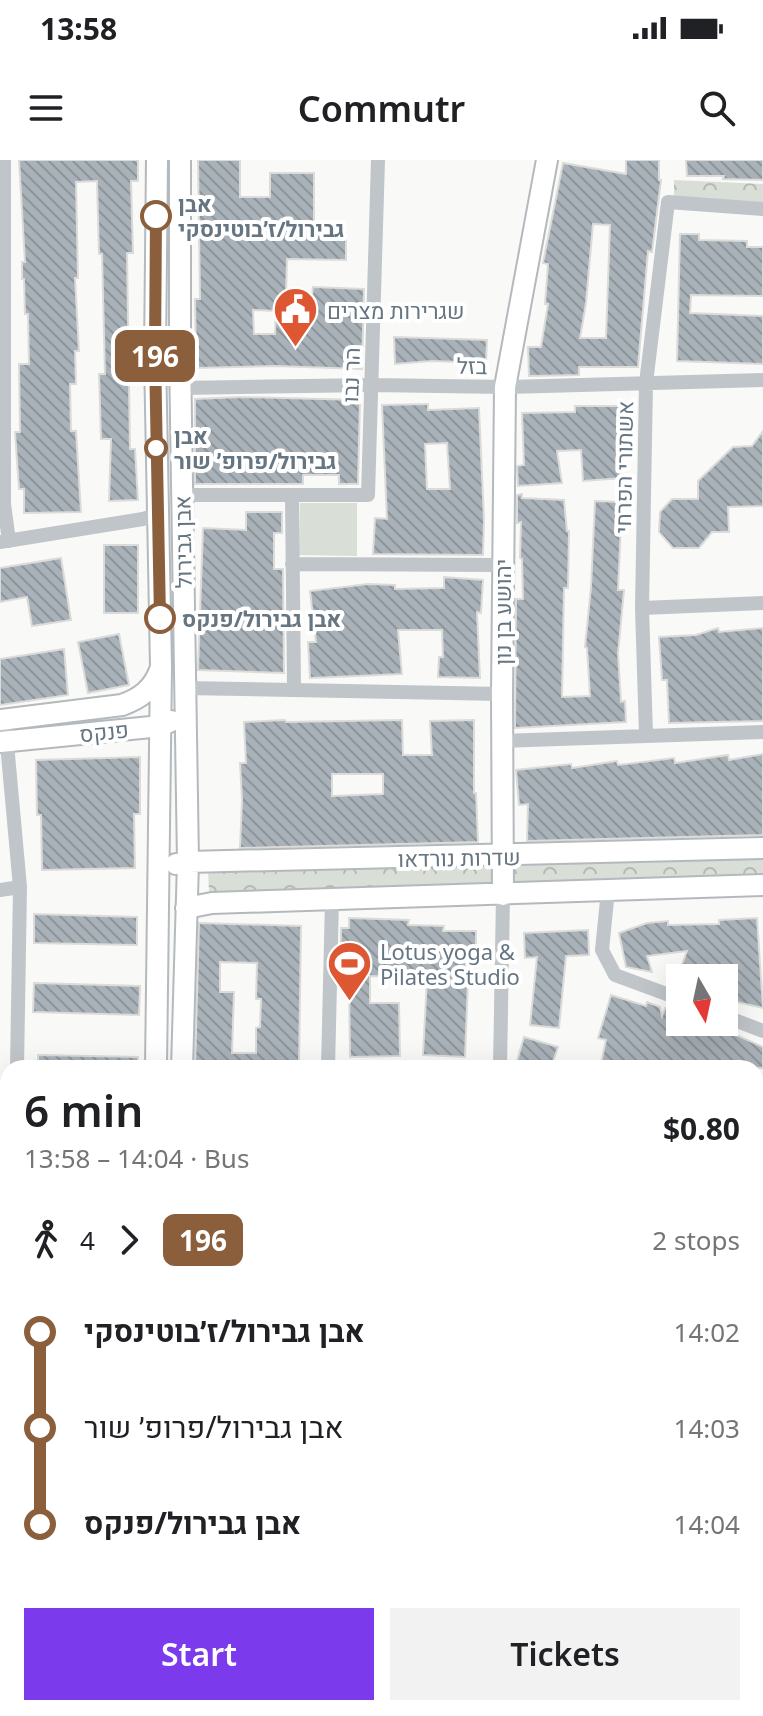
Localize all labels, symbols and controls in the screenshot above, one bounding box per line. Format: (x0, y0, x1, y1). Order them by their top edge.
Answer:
text: 13:58 (40, 8, 117, 49)
text: Commutr (298, 84, 465, 133)
icon: menu (24, 86, 68, 130)
icon: search (695, 86, 739, 130)
place label: אבן גבירול/ז׳בוטינסקי (178, 188, 344, 243)
marker: אבן גבירול/ז׳בוטינסקי (141, 201, 171, 231)
public building icon: שגרירות מצרים (272, 286, 320, 349)
place label: שגרירות מצרים (327, 295, 465, 325)
line badge: 196 (109, 330, 201, 382)
text: 196 (131, 337, 179, 375)
street label: הר נבו (334, 347, 366, 403)
street label: בזל (456, 350, 488, 380)
street label: אשתורי הפרחי (607, 401, 639, 533)
place label: אבן גבירול/פרופ׳ שור (174, 420, 336, 475)
marker: אבן גבירול/פרופ׳ שור (145, 437, 167, 459)
street label: אבן גבירול (166, 495, 198, 589)
street label: יהושע בן נון (487, 559, 517, 665)
marker: אבן גבירול/פנקס (145, 603, 175, 633)
place label: אבן גבירול/פנקס (182, 603, 341, 633)
street label: פנקס (78, 713, 130, 749)
street label: שדרות נורדאו (397, 841, 521, 873)
place label: Lotus yoga & Pilates Studio (380, 936, 520, 991)
sports icon: Lotus yoga & Pilates Studio (325, 940, 373, 1003)
north arrow (666, 964, 738, 1036)
map controls (666, 964, 738, 1036)
text: 6 min (24, 1080, 143, 1140)
text: $0.80 (663, 1108, 740, 1149)
text: 13:58 – 14:04 · Bus (24, 1140, 249, 1176)
icon: walk (24, 1218, 68, 1262)
icon: forward (107, 1218, 151, 1262)
text: 196 (179, 1221, 227, 1259)
text: 4 (80, 1222, 95, 1258)
text: 2 stops (652, 1222, 740, 1258)
text: אבן גבירול/ז׳בוטינסקי (84, 1310, 365, 1351)
text: 14:02 (674, 1314, 740, 1350)
text: אבן גבירול/פרופ׳ שור (84, 1406, 343, 1447)
text: 14:03 (674, 1410, 740, 1446)
text: אבן גבירול/פנקס (84, 1502, 301, 1543)
text: 14:04 (674, 1506, 740, 1542)
button: Start (24, 1608, 374, 1700)
button: Tickets (390, 1608, 740, 1700)

